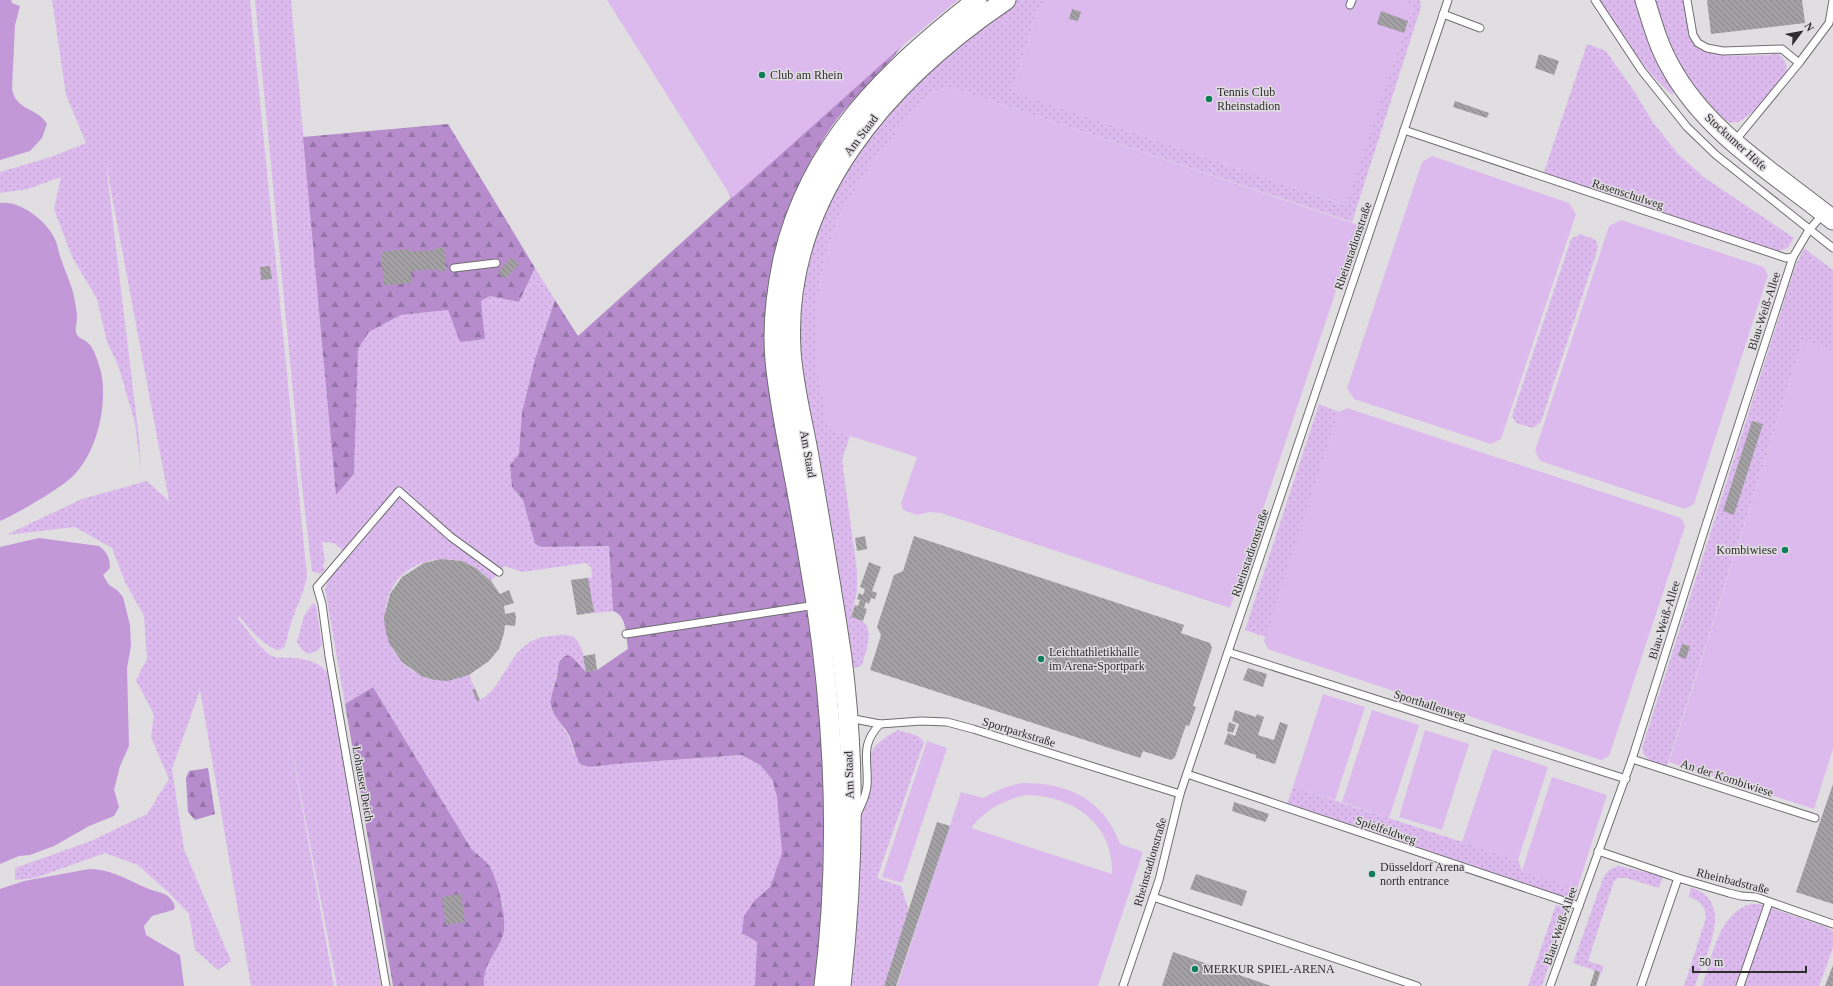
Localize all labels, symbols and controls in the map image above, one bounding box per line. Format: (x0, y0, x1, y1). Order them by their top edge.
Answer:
north arrow (1781, 12, 1821, 52)
text: N (1802, 20, 1817, 33)
place label: Club am Rhein (770, 68, 843, 82)
marker: Club am Rhein (757, 70, 767, 80)
place label: Tennis Club Rheinstadion (1217, 85, 1280, 113)
marker: Tennis Club Rheinstadion (1204, 94, 1214, 104)
street label: Stockumer Höfe (1702, 110, 1770, 174)
street label: Am Staad (841, 112, 881, 158)
street label: Rasenschulweg (1590, 176, 1666, 212)
street label: Rheinstadionstraße (1331, 200, 1375, 292)
street label: Blau-Weiß-Allee (1745, 270, 1783, 352)
street label: Am Staad (797, 429, 819, 479)
street label: Rheinstadionstraße (1228, 507, 1272, 599)
place label: Kombiwiese (1716, 543, 1777, 557)
marker: Kombiwiese (1780, 545, 1790, 555)
street label: Blau-Weiß-Allee (1645, 579, 1683, 661)
place label: Leichtathletikhalle im Arena-Sportpark (1049, 645, 1145, 673)
marker: Leichtathletikhalle im Arena-Sportpark (1036, 654, 1046, 664)
street label: Sporthallenweg (1392, 687, 1468, 723)
street label: Sportparkstraße (981, 714, 1057, 750)
street label: Lohauser Deich (349, 745, 377, 823)
street label: Am Staad (841, 751, 857, 799)
street label: An der Kombiwiese (1679, 756, 1775, 800)
street label: Spielfeldweg (1354, 813, 1418, 847)
street label: Rheinstadionstraße (1131, 816, 1169, 908)
place label: Düsseldorf Arena north entrance (1380, 860, 1465, 888)
street label: Rheinbadstraße (1695, 865, 1771, 897)
marker: Düsseldorf Arena north entrance (1367, 869, 1377, 879)
street label: Blau-Weiß-Allee (1540, 885, 1580, 967)
scale bar (1693, 948, 1806, 974)
text: 50 m (1699, 955, 1724, 969)
place label: MERKUR SPIEL-ARENA (1203, 962, 1335, 976)
marker: MERKUR SPIEL-ARENA (1190, 964, 1200, 974)

